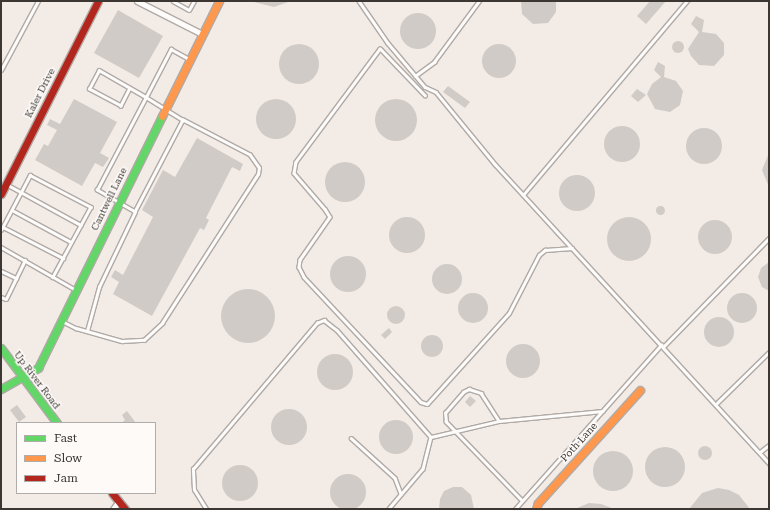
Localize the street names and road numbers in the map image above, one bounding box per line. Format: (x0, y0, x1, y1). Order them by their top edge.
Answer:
street label: Kaler Drive (22, 66, 58, 120)
street label: Cantwell Lane (89, 166, 129, 232)
street label: Up River Road (11, 349, 63, 411)
street label: Poth Lane (558, 420, 600, 464)

